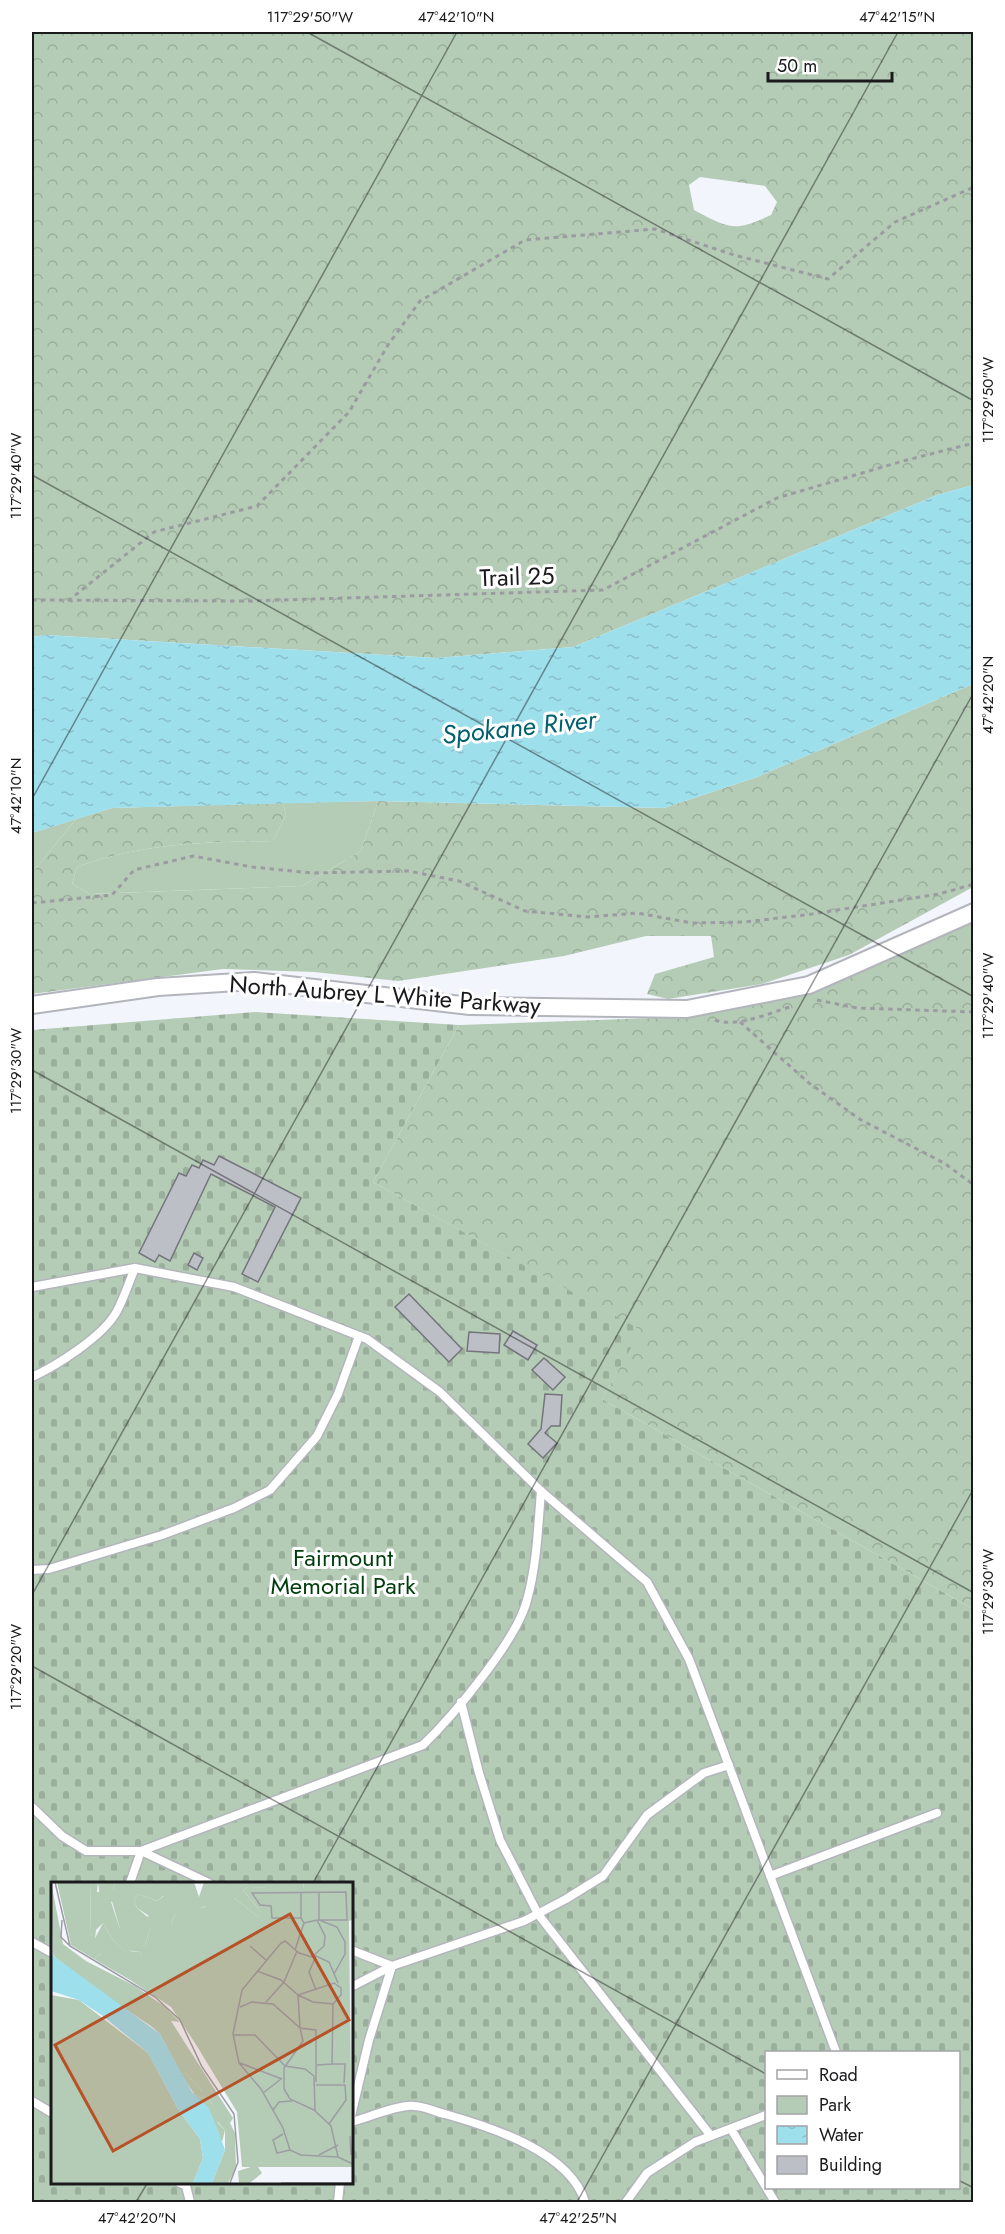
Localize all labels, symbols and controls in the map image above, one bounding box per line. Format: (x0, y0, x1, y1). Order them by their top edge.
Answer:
text: 117°29'50"W (267, 6, 353, 28)
text: 47°42'10"N (418, 6, 494, 28)
text: 47°42'15"N (859, 6, 935, 28)
scale bar (768, 45, 892, 83)
text: 50 m (777, 53, 817, 79)
text: 117°29'50"W (977, 357, 999, 443)
text: 117°29'40"W (5, 433, 27, 519)
street label: Trail 25 (479, 558, 555, 595)
text: 47°42'20"N (977, 656, 999, 734)
water label: Spokane River (440, 700, 599, 754)
text: 47°42'10"N (5, 758, 27, 834)
text: 117°29'40"W (977, 953, 999, 1039)
street label: North Aubrey L White Parkway (228, 966, 542, 1023)
text: 117°29'30"W (5, 1028, 27, 1114)
park label: Fairmount Memorial Park (270, 1540, 416, 1603)
text: 117°29'30"W (977, 1549, 999, 1635)
text: 117°29'20"W (5, 1624, 27, 1710)
inset map (51, 1882, 352, 2183)
legend (765, 2051, 960, 2189)
text: Road (819, 2062, 858, 2088)
text: Park (819, 2092, 851, 2118)
text: Water (819, 2122, 864, 2148)
text: Building (819, 2152, 882, 2178)
text: 47°42'20"N (98, 2207, 176, 2229)
text: 47°42'25"N (539, 2207, 617, 2229)

